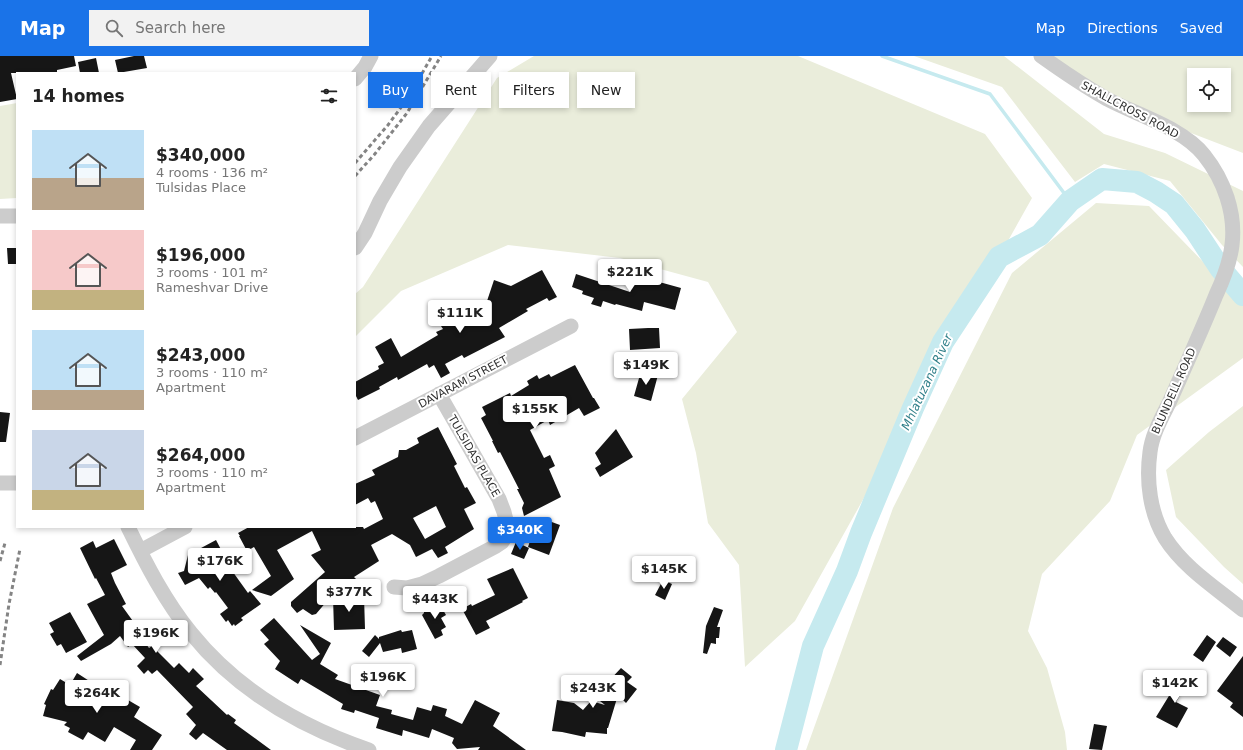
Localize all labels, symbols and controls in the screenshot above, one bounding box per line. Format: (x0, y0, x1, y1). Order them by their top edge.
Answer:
search box (89, 10, 369, 46)
text: Map (20, 17, 65, 39)
icon: search (103, 17, 125, 39)
text: Search here (135, 19, 225, 37)
text: Map (1036, 20, 1065, 36)
text: Directions (1087, 20, 1158, 36)
text: Saved (1180, 20, 1223, 36)
map controls (1187, 68, 1231, 112)
button: locate (1187, 68, 1231, 112)
chip: Buy (368, 72, 423, 108)
chip: Rent (431, 72, 491, 108)
chip: Filters (499, 72, 569, 108)
chip: New (577, 72, 635, 108)
street label: SHALLCROSS ROAD (1079, 79, 1181, 141)
icon: filters (318, 85, 340, 107)
text: 14 homes (32, 86, 125, 106)
text: $340,000 (156, 145, 245, 165)
icon: home (64, 146, 112, 194)
text: 4 rooms · 136 m² (156, 165, 268, 180)
text: Tulsidas Place (156, 180, 246, 195)
text: $196,000 (156, 245, 245, 265)
icon: home (64, 246, 112, 294)
pin: $221K (602, 259, 658, 293)
text: $221K (607, 264, 653, 279)
text: 3 rooms · 101 m² (156, 265, 268, 280)
text: Rameshvar Drive (156, 280, 268, 295)
pin: $111K (432, 300, 488, 334)
text: $111K (437, 305, 483, 320)
water label: Mhlatuzana River (899, 331, 956, 432)
text: $243,000 (156, 345, 245, 365)
icon: home (64, 346, 112, 394)
street label: BLUNDELL ROAD (1149, 346, 1199, 436)
pin: $149K (618, 352, 674, 386)
street label: DAVARAM STREET (416, 353, 510, 411)
text: $149K (623, 357, 669, 372)
text: 3 rooms · 110 m² (156, 365, 268, 380)
text: Apartment (156, 380, 226, 395)
pin: $155K (507, 396, 563, 430)
text: $155K (512, 401, 558, 416)
street label: TULSIDAS PLACE (445, 412, 503, 499)
text: $264,000 (156, 445, 245, 465)
icon: home (64, 446, 112, 494)
text: 3 rooms · 110 m² (156, 465, 268, 480)
text: Apartment (156, 480, 226, 495)
pin: $340K (492, 517, 548, 551)
text: $340K (497, 522, 543, 537)
pin: $176K (192, 548, 248, 582)
text: $176K (197, 553, 243, 568)
pin: $145K (636, 556, 692, 590)
text: $145K (641, 561, 687, 576)
pin: $377K (321, 579, 377, 613)
text: $377K (326, 584, 372, 599)
pin: $443K (407, 586, 463, 620)
text: $443K (412, 591, 458, 606)
pin: $196K (128, 620, 184, 654)
text: $196K (133, 625, 179, 640)
pin: $196K (355, 664, 411, 698)
text: $196K (360, 669, 406, 684)
pin: $142K (1147, 670, 1203, 704)
pin: $243K (565, 675, 621, 709)
text: $142K (1152, 675, 1198, 690)
pin: $264K (69, 680, 125, 714)
text: $243K (570, 680, 616, 695)
text: $264K (74, 685, 120, 700)

